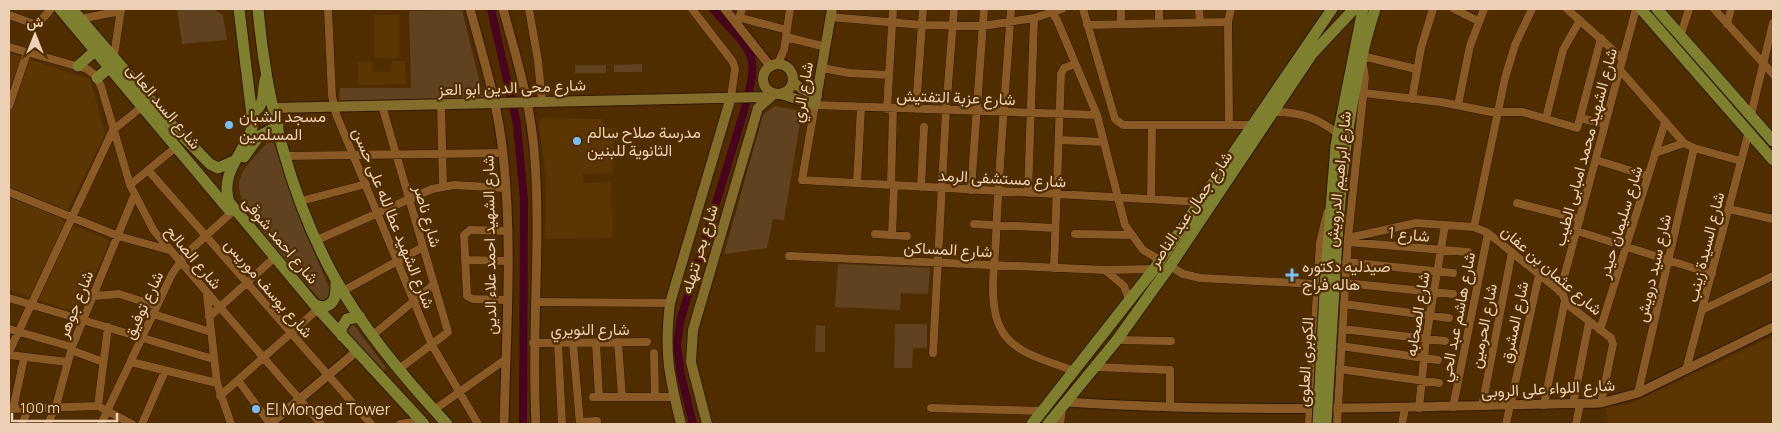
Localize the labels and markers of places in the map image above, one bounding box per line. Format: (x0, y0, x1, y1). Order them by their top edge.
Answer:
place label: مسجد الشبان المسلمين (239, 105, 326, 145)
marker: مسجد الشبان المسلمين (223, 119, 235, 131)
place label: مدرسة صلاح سالم الثانوية للبنين (587, 121, 701, 161)
marker: مدرسة صلاح سالم الثانوية للبنين (571, 135, 583, 147)
place label: صيدليه دكتوره هاله فراج (1302, 255, 1391, 296)
marker: صيدليه دكتوره هاله فراج (1286, 269, 1298, 281)
place label: El Monged Tower (266, 398, 391, 420)
marker: El Monged Tower (250, 403, 262, 415)

